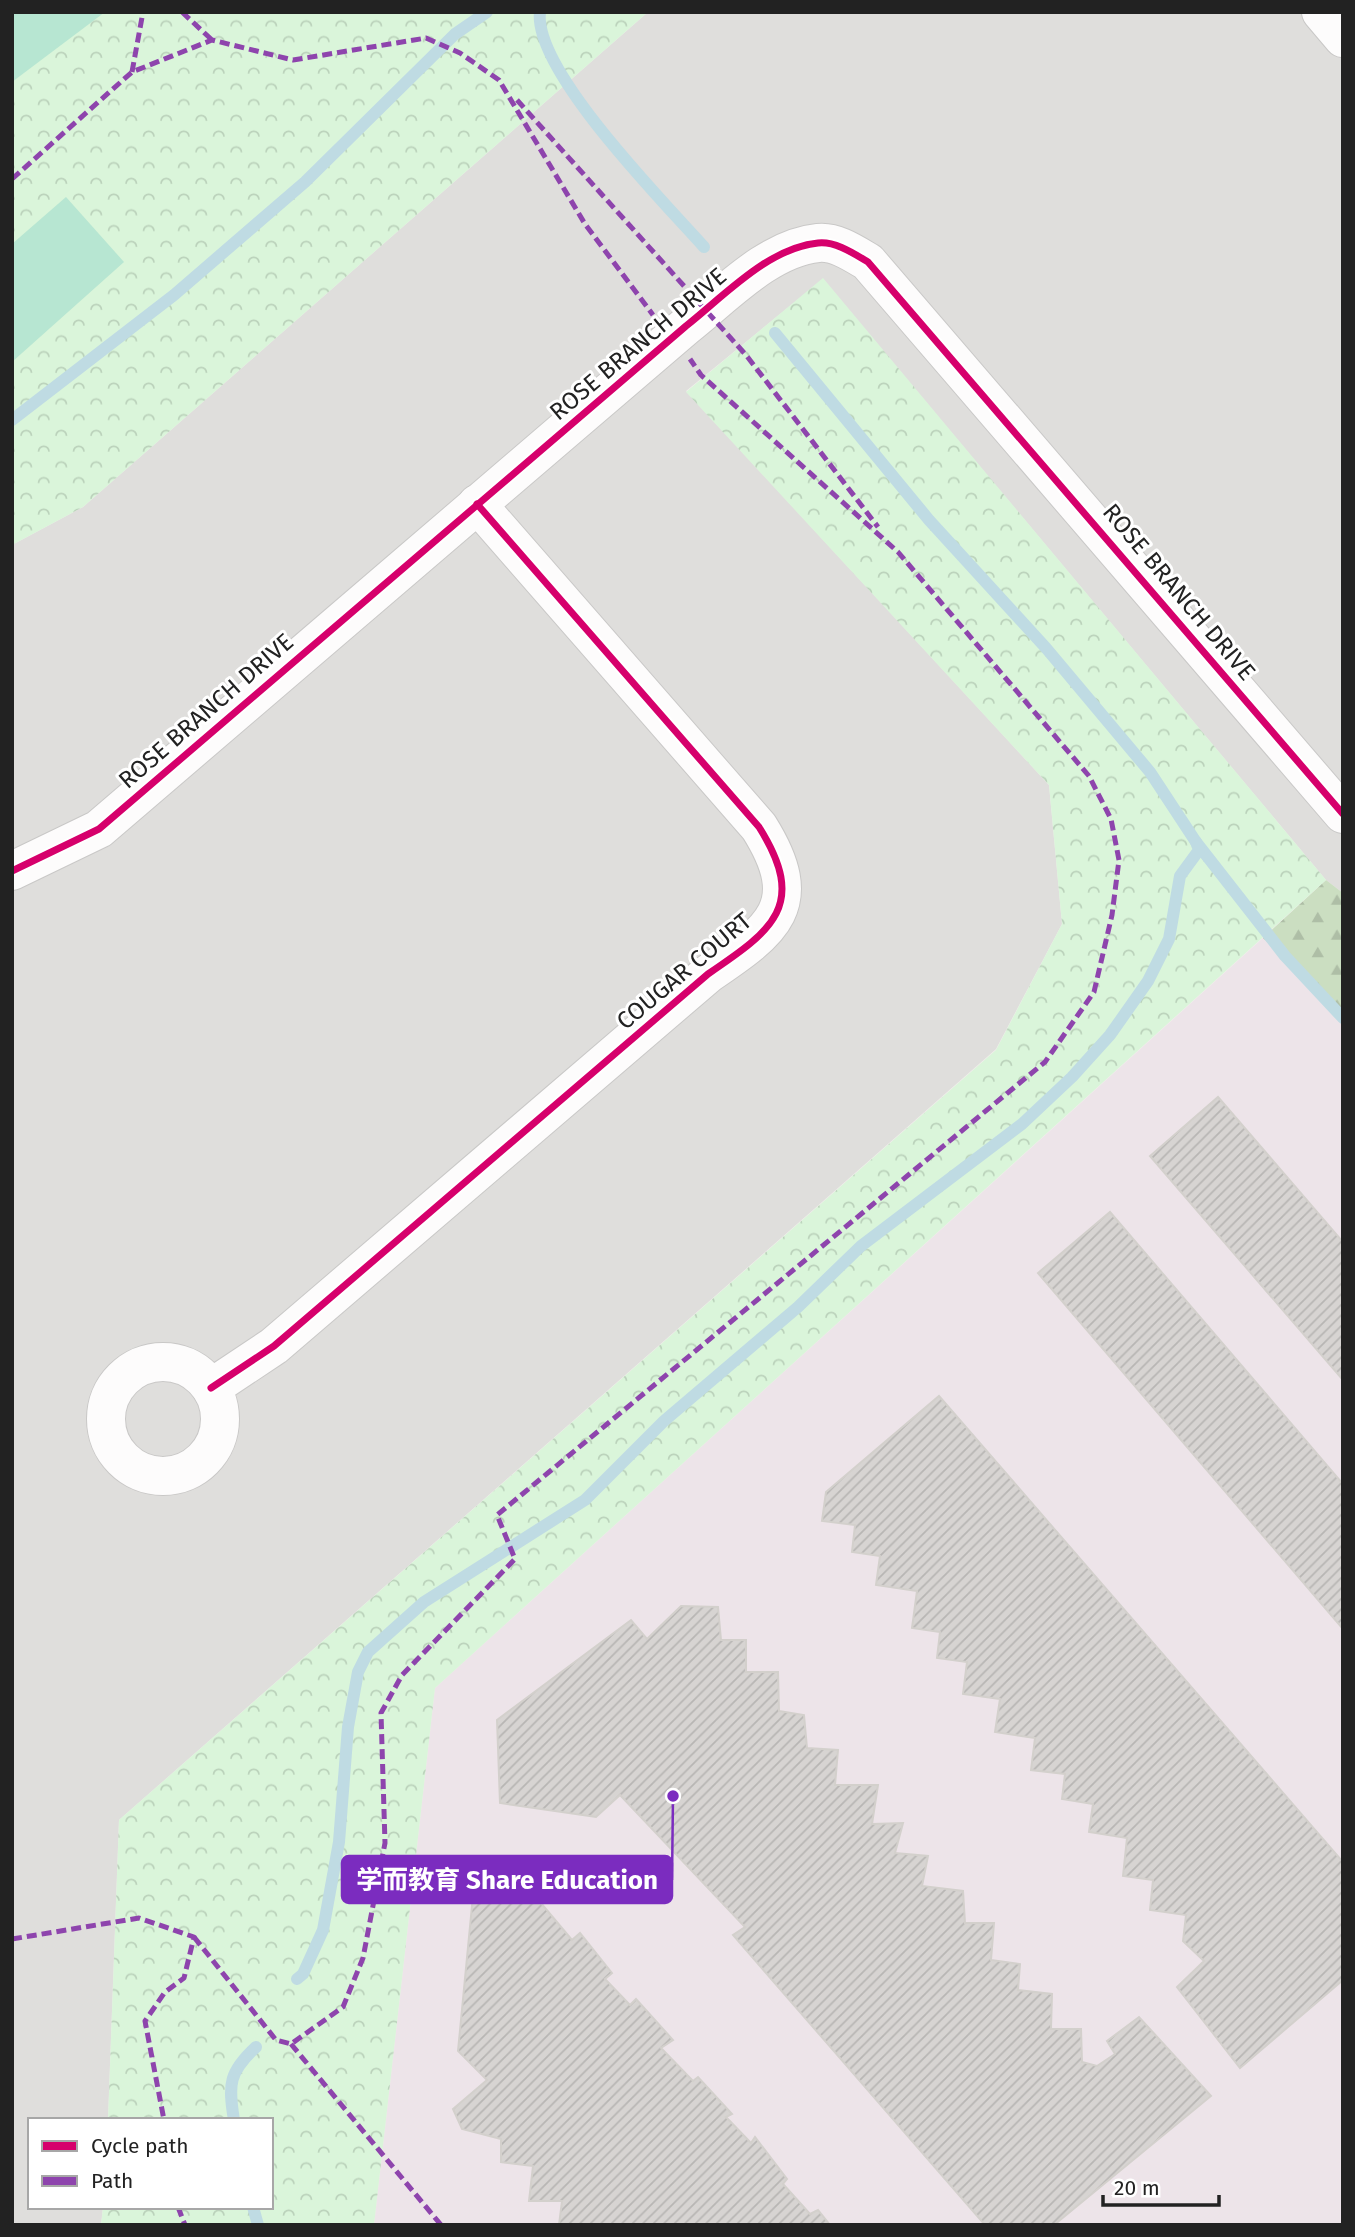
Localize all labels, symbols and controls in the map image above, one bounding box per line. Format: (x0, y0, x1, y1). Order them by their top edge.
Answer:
street label: ROSE BRANCH DRIVE (544, 262, 732, 426)
street label: ROSE BRANCH DRIVE (1097, 498, 1261, 686)
street label: ROSE BRANCH DRIVE (113, 628, 299, 794)
street label: COUGAR COURT (611, 906, 757, 1035)
callout: 学而教育 Share Education (342, 1856, 672, 1903)
text: 学而教育 Share Education (356, 1865, 658, 1896)
legend (28, 2118, 273, 2209)
text: Cycle path (91, 2133, 189, 2159)
scale bar (1103, 2164, 1218, 2208)
text: Path (91, 2168, 133, 2194)
text: 20 m (1114, 2175, 1160, 2201)

